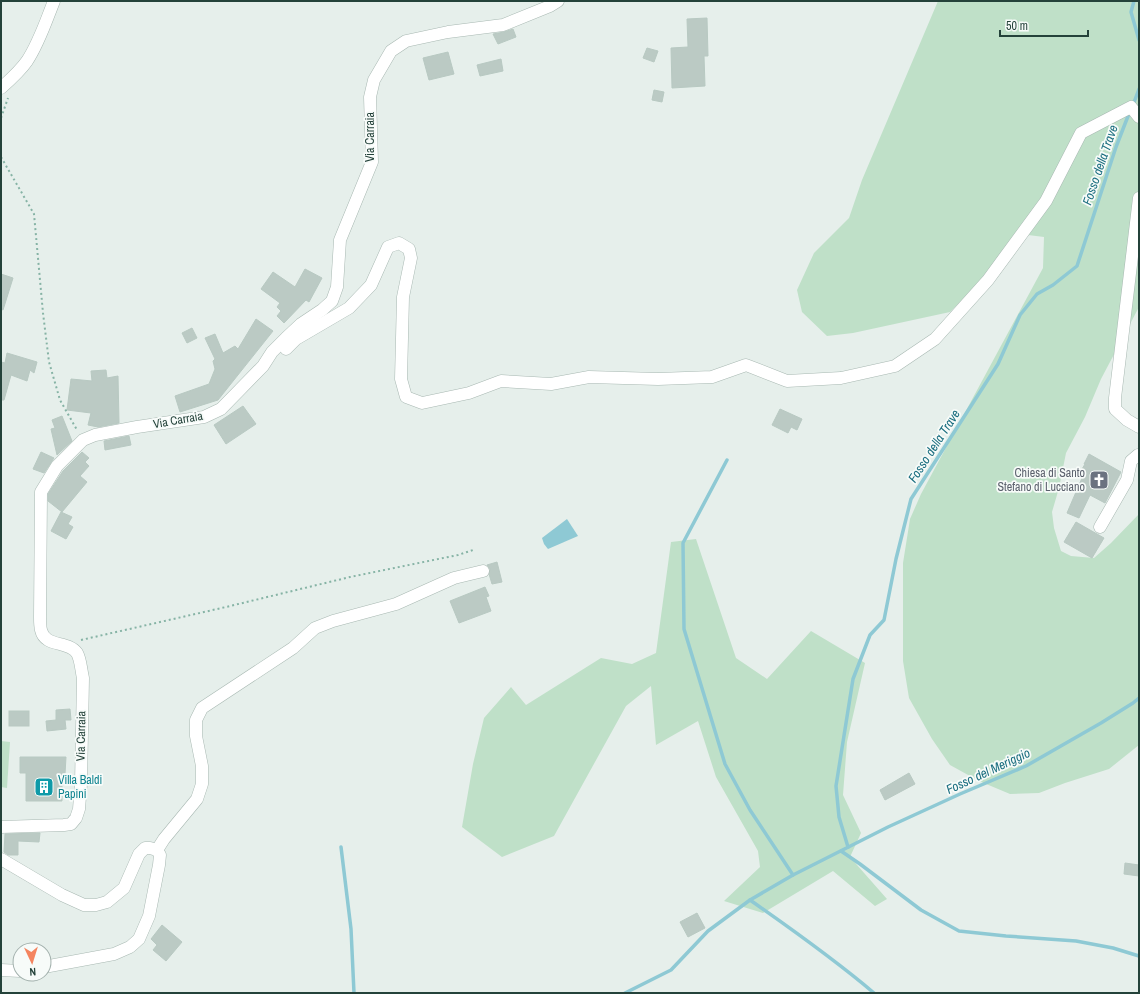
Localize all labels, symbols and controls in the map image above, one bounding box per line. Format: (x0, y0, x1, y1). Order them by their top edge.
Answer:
scale bar (1000, 12, 1088, 38)
text: 50 m (1006, 18, 1028, 34)
street label: Via Carraia (362, 111, 378, 162)
water label: Fosso della Trave (1078, 123, 1122, 207)
water label: Fosso della Trave (904, 406, 964, 486)
street label: Via Carraia (152, 408, 205, 432)
place label: Chiesa di Santo Stefano di Lucciano (997, 465, 1085, 495)
church icon: Chiesa di Santo Stefano di Lucciano (1088, 469, 1110, 491)
street label: Via Carraia (73, 710, 89, 761)
water label: Fosso del Meriggio (943, 744, 1033, 798)
place label: Villa Baldi Papini (58, 772, 102, 802)
building icon: Villa Baldi Papini (33, 776, 55, 798)
north arrow (12, 942, 52, 982)
text: N (29, 965, 36, 979)

